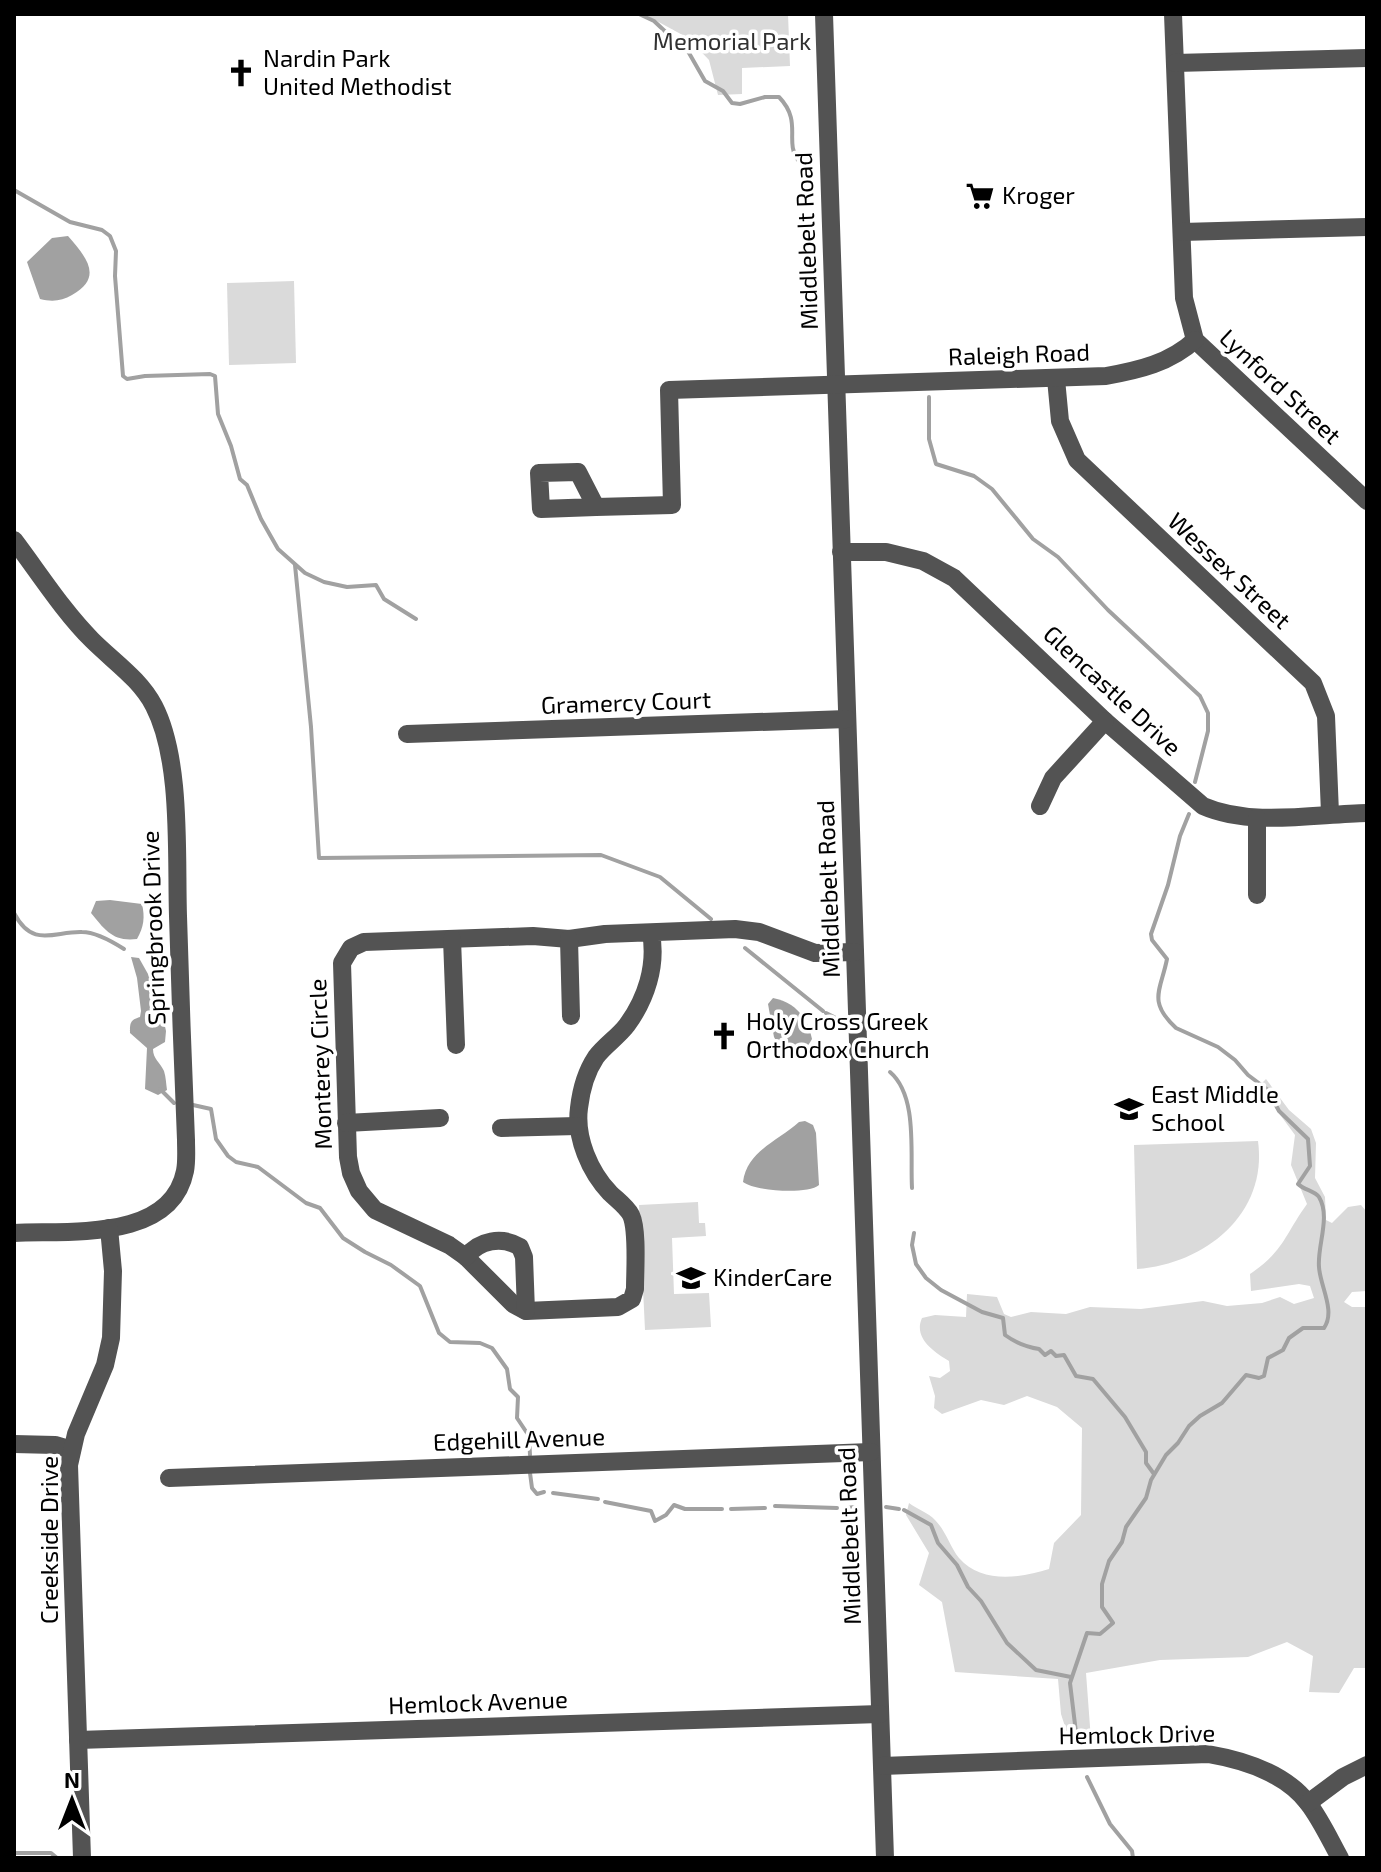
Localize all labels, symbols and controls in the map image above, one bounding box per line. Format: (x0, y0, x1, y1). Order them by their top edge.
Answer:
park label: Memorial Park (653, 26, 811, 55)
place label: Nardin Park United Methodist (263, 43, 452, 100)
church icon: Nardin Park United Methodist (226, 58, 256, 88)
street label: Middlebelt Road (788, 152, 823, 330)
place label: Kroger (1002, 180, 1075, 209)
supermarket icon: Kroger (965, 181, 995, 211)
street label: Lynford Street (1214, 322, 1348, 449)
street label: Raleigh Road (948, 337, 1090, 370)
street label: Wessex Street (1163, 506, 1297, 634)
street label: Glencastle Drive (1038, 619, 1188, 761)
street label: Gramercy Court (540, 684, 711, 719)
street label: Middlebelt Road (810, 800, 845, 978)
street label: Springbrook Drive (135, 830, 170, 1026)
street label: Monterey Circle (302, 978, 337, 1150)
place label: Holy Cross Greek Orthodox Church (746, 1006, 930, 1063)
church icon: Holy Cross Greek Orthodox Church (709, 1021, 739, 1051)
place label: East Middle School (1151, 1079, 1279, 1136)
school or university icon: East Middle School (1114, 1094, 1144, 1124)
place label: KinderCare (713, 1262, 832, 1291)
school or university icon: KinderCare (676, 1263, 706, 1293)
street label: Edgehill Avenue (432, 1421, 605, 1456)
street label: Middlebelt Road (831, 1447, 866, 1625)
street label: Creekside Drive (34, 1456, 63, 1624)
street label: Hemlock Avenue (388, 1684, 568, 1719)
street label: Hemlock Drive (1058, 1718, 1216, 1749)
north arrow (32, 1760, 112, 1840)
text: N (64, 1766, 80, 1792)

